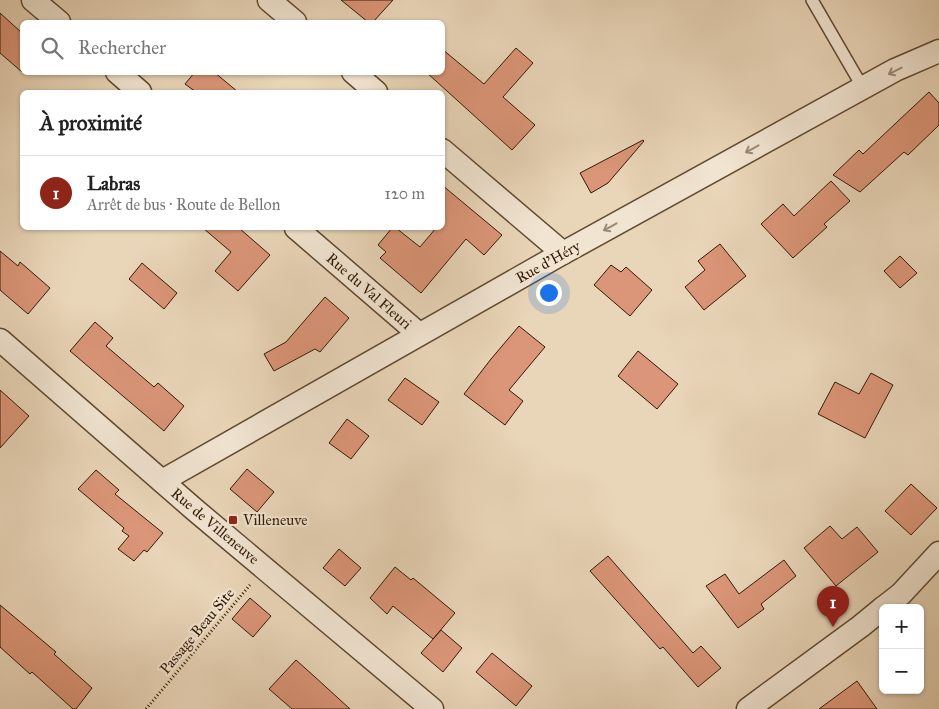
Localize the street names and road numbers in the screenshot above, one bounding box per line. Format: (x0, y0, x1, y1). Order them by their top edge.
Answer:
street label: Rue d'Héry (513, 236, 584, 287)
street label: Rue du Val Fleuri (323, 249, 415, 333)
street label: Rue de Villeneuve (167, 484, 263, 568)
street label: Passage Beau Site (156, 584, 238, 678)

